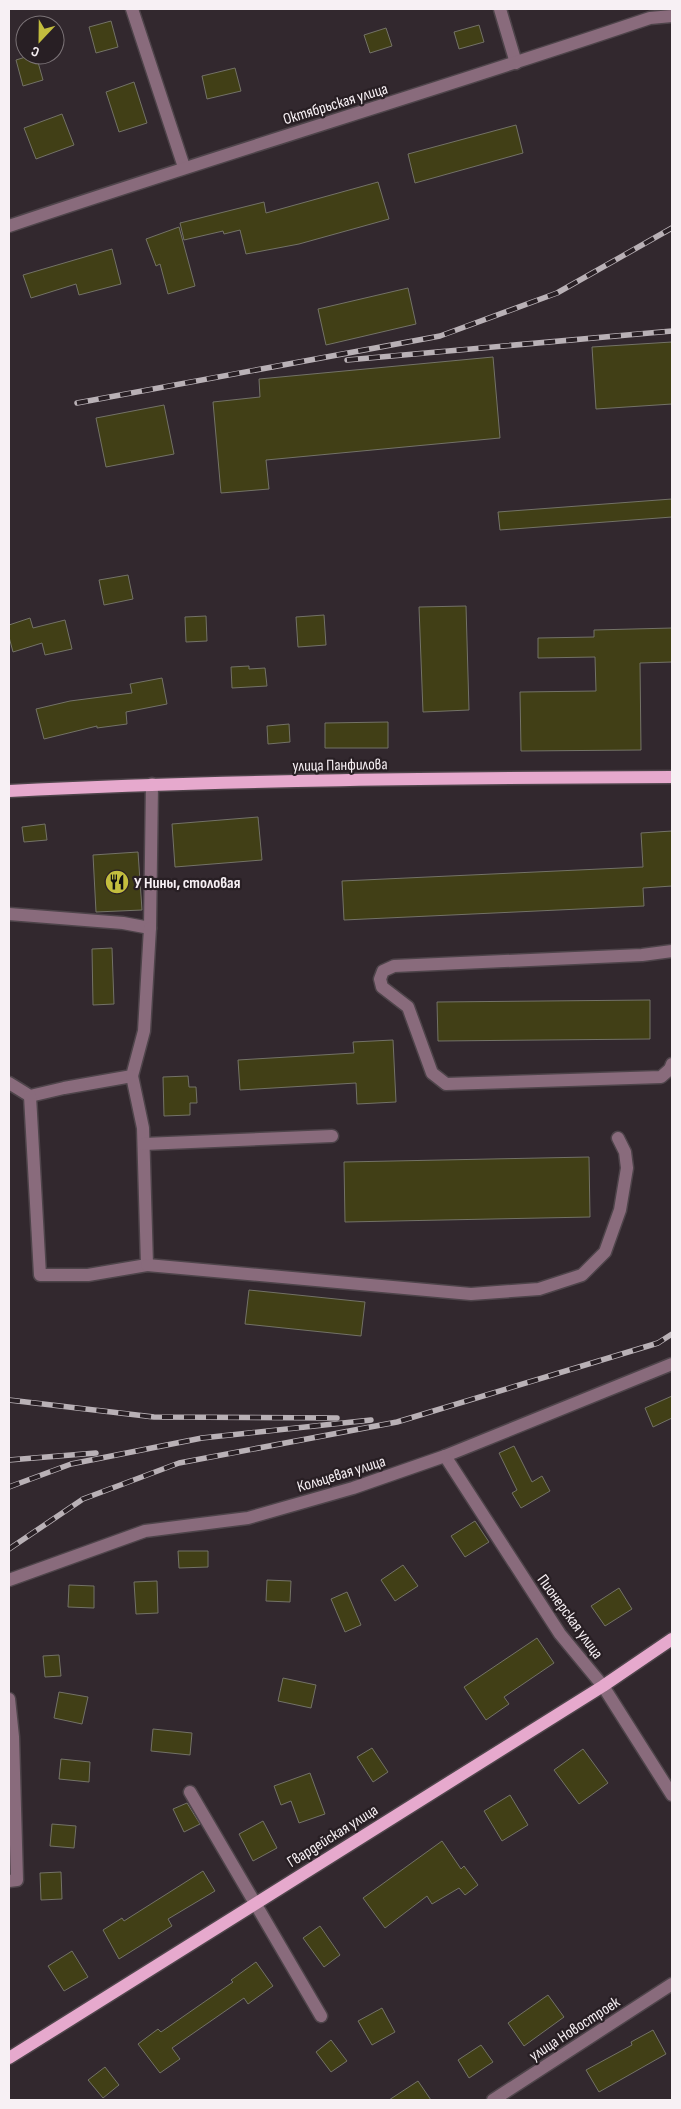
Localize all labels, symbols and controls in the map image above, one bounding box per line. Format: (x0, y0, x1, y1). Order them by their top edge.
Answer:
north arrow (15, 15, 65, 65)
text: С (29, 42, 42, 61)
street label: Октябрьская улица (281, 79, 390, 129)
street label: улица Панфилова (292, 755, 388, 776)
restaurant icon: У Нины, столовая (104, 869, 130, 895)
place label: У Нины, столовая (134, 874, 240, 893)
street label: Кольцевая улица (295, 1452, 388, 1497)
street label: Пионерская улица (533, 1571, 607, 1663)
street label: Гвардейская улица (284, 1801, 382, 1872)
street label: улица Новостроек (526, 1992, 624, 2066)

